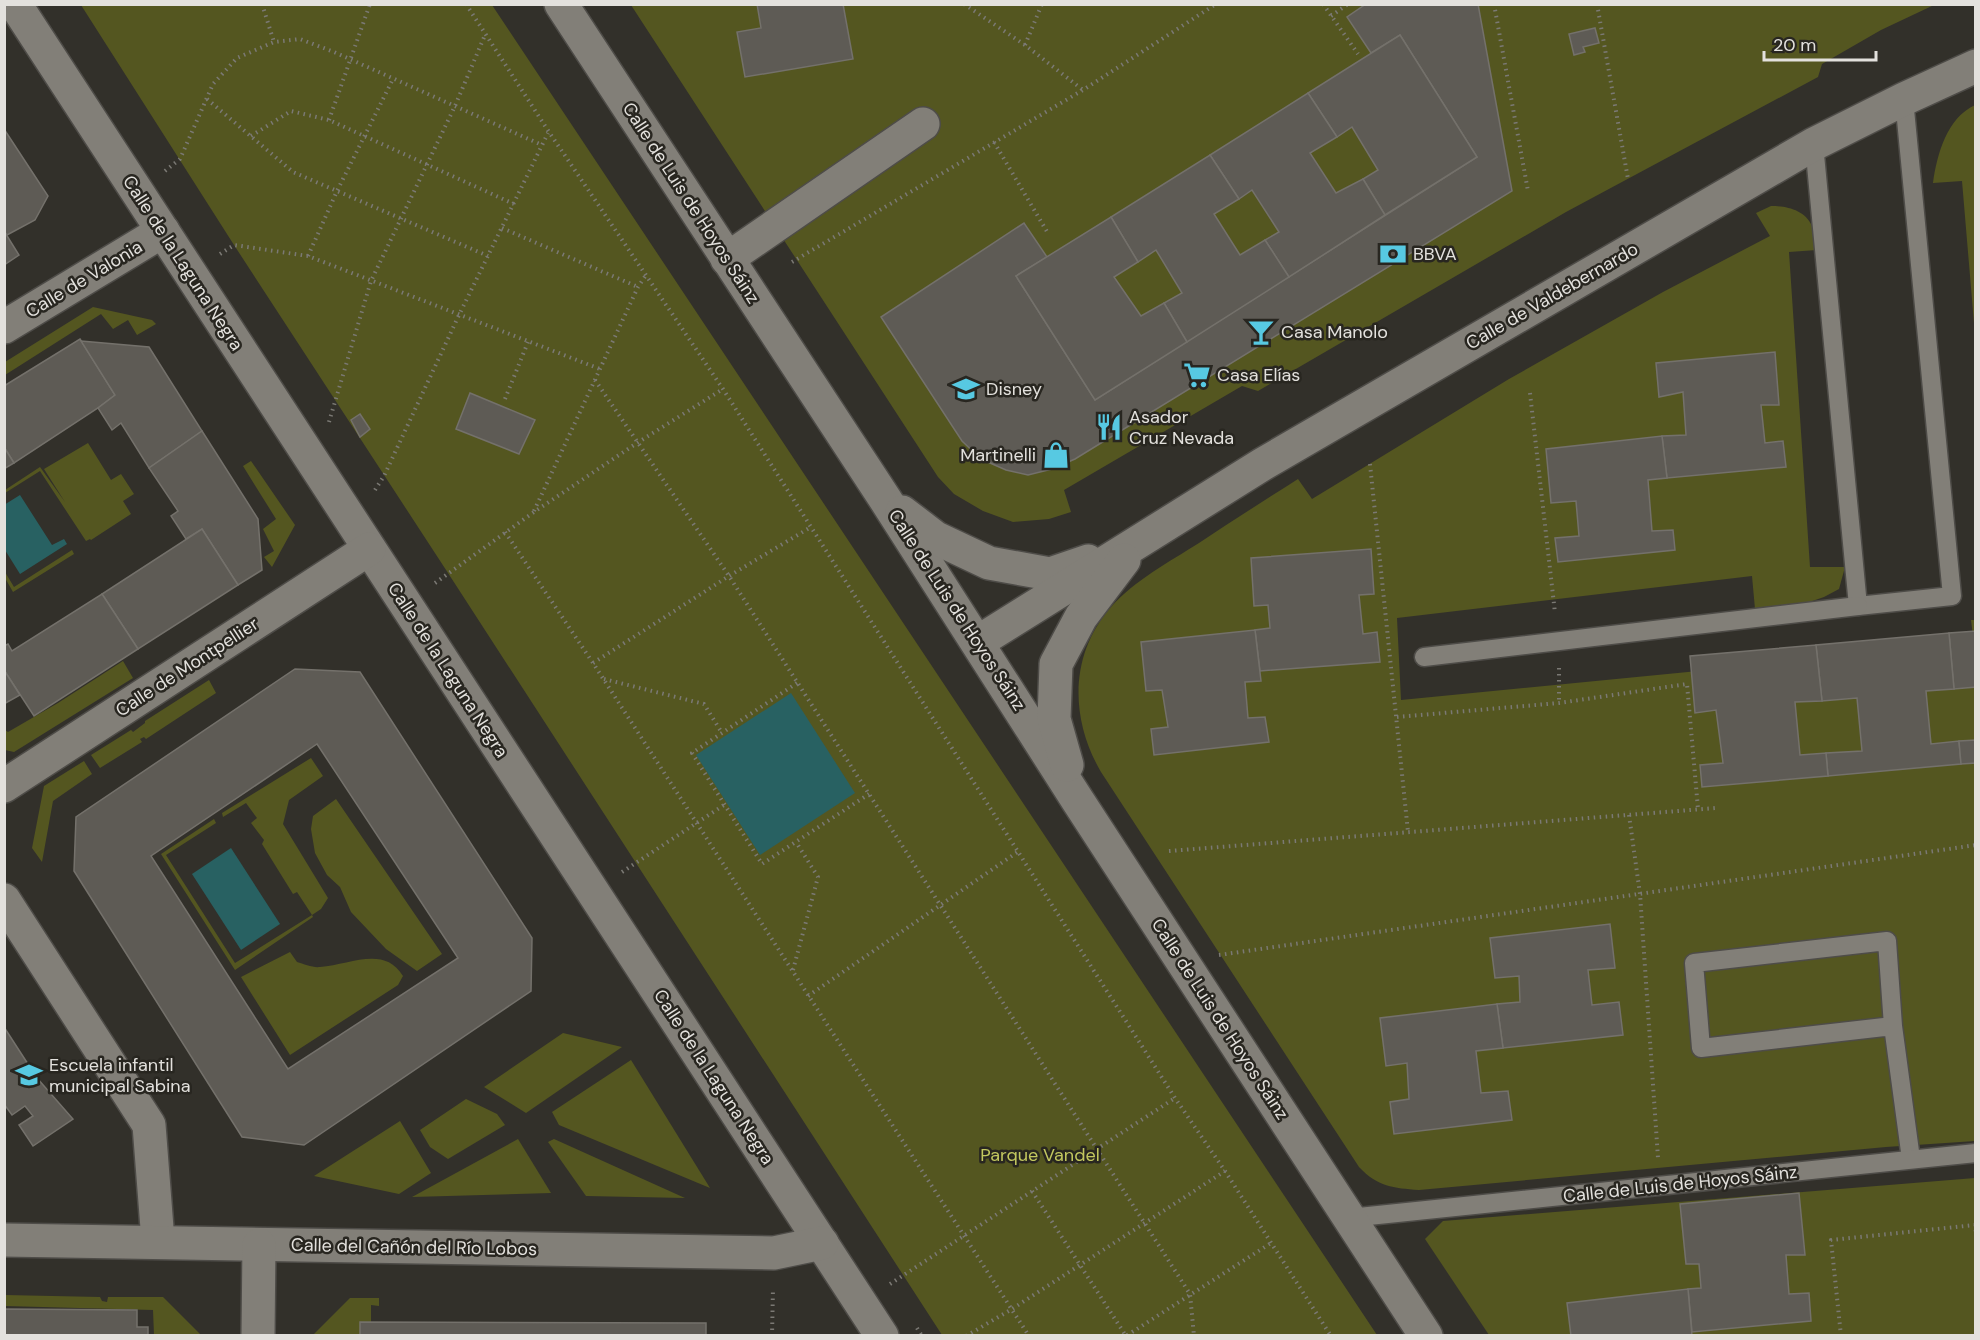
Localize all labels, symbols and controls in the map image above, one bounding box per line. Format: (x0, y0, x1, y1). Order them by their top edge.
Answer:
scale bar (1764, 24, 1876, 62)
text: 20 m (1773, 33, 1816, 57)
street label: Calle de Luis de Hoyos Sáinz (617, 98, 765, 308)
street label: Calle de la Laguna Negra (117, 171, 249, 355)
street label: Calle de Valonia (21, 235, 147, 323)
street label: Calle de Valdebernardo (1462, 237, 1642, 355)
bank icon: BBVA (1378, 239, 1408, 269)
place label: BBVA (1413, 242, 1457, 266)
bar icon: Casa Manolo (1246, 317, 1276, 347)
place label: Casa Manolo (1281, 320, 1388, 344)
supermarket icon: Casa Elías (1182, 360, 1212, 390)
place label: Casa Elías (1217, 363, 1300, 387)
school or university icon: Disney (951, 374, 981, 404)
place label: Disney (986, 377, 1042, 401)
place label: Asador Cruz Nevada (1129, 405, 1234, 450)
restaurant icon: Asador Cruz Nevada (1094, 412, 1124, 442)
shop icon: Martinelli (1041, 440, 1071, 470)
place label: Martinelli (960, 443, 1036, 467)
street label: Calle de Luis de Hoyos Sáinz (883, 505, 1031, 715)
street label: Calle de la Laguna Negra (382, 578, 514, 762)
street label: Calle de Montpellier (111, 612, 263, 722)
street label: Calle de Luis de Hoyos Sáinz (1146, 914, 1294, 1124)
street label: Calle de la Laguna Negra (648, 985, 780, 1169)
place label: Escuela infantil municipal Sabina (49, 1053, 190, 1098)
school or university icon: Escuela infantil municipal Sabina (14, 1060, 44, 1090)
park label: Parque Vandel (980, 1143, 1100, 1167)
street label: Calle de Luis de Hoyos Sáinz (1562, 1160, 1798, 1208)
street label: Calle del Cañón del Río Lobos (291, 1233, 537, 1261)

